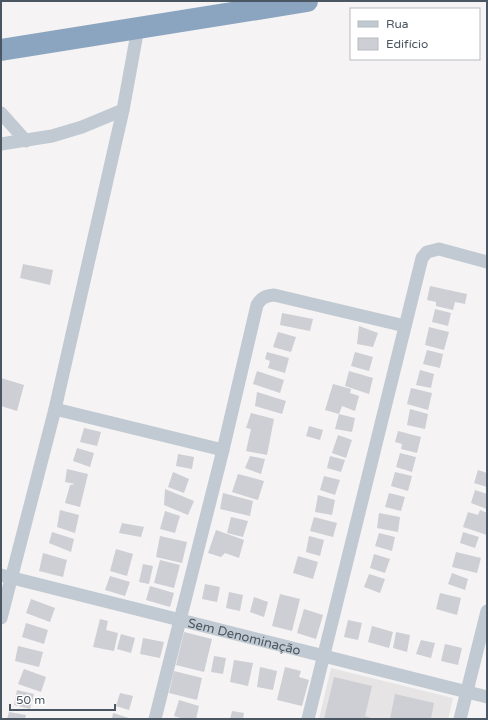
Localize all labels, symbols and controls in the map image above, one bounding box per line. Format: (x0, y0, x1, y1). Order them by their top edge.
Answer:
legend (350, 8, 480, 60)
text: Rua (386, 17, 409, 31)
text: Edifício (386, 37, 428, 51)
street label: Sem Denominação (186, 615, 302, 659)
scale bar (10, 686, 115, 712)
text: 50 m (16, 693, 45, 707)

